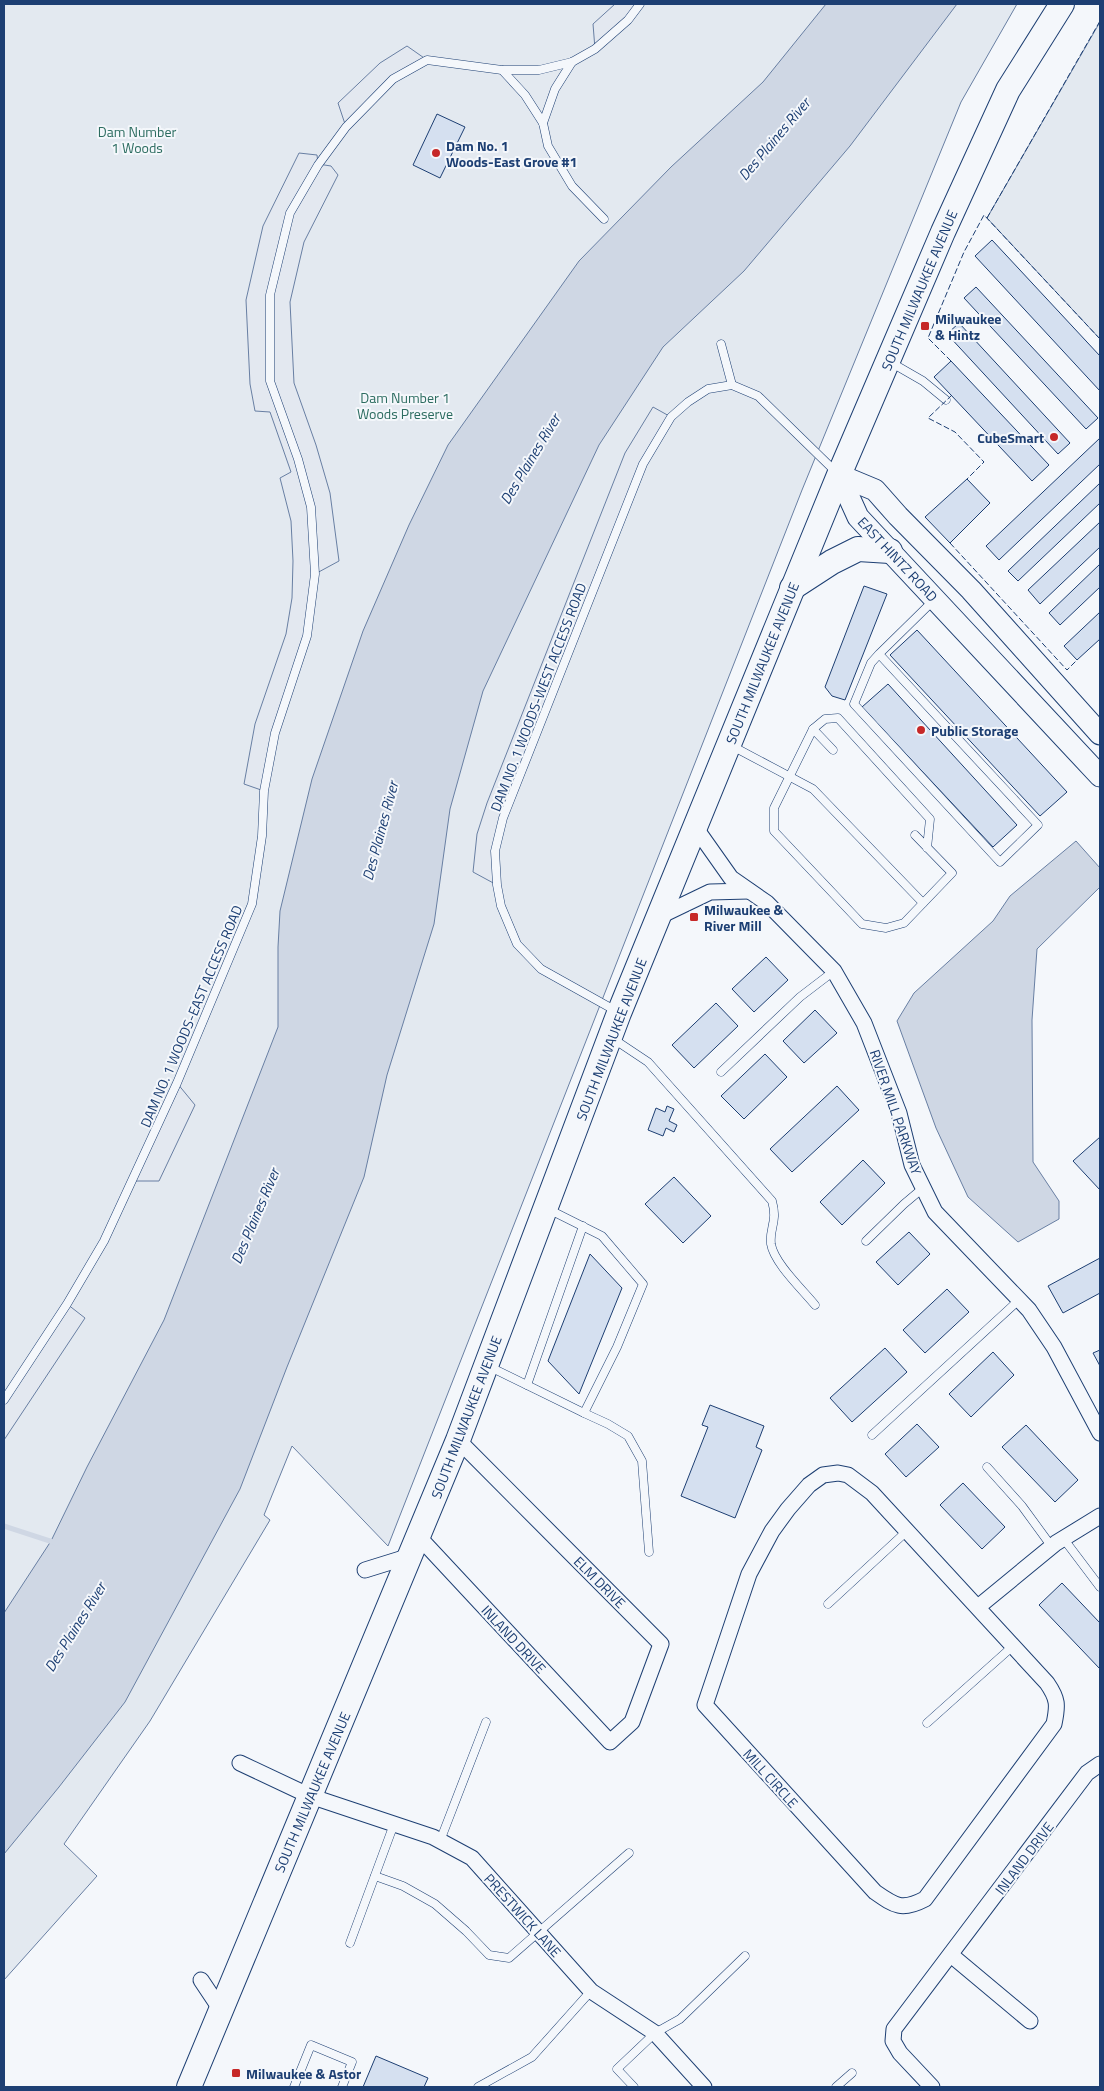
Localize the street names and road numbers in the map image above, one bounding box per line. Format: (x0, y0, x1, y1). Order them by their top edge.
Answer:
street label: SOUTH MILWAUKEE AVENUE (876, 206, 963, 374)
street label: EAST HINTZ ROAD (853, 512, 943, 606)
street label: SOUTH MILWAUKEE AVENUE (720, 579, 804, 747)
street label: DAM NO. 1 WOODS-WEST ACCESS ROAD (485, 580, 591, 814)
street label: DAM NO. 1 WOODS-EAST ACCESS ROAD (135, 902, 247, 1130)
street label: SOUTH MILWAUKEE AVENUE (570, 954, 652, 1124)
street label: RIVER MILL PARKWAY (865, 1046, 927, 1178)
street label: SOUTH MILWAUKEE AVENUE (425, 1332, 507, 1502)
street label: ELM DRIVE (569, 1551, 631, 1613)
street label: INLAND DRIVE (477, 1600, 551, 1678)
street label: SOUTH MILWAUKEE AVENUE (269, 1708, 356, 1876)
street label: MILL CIRCLE (739, 1744, 804, 1813)
street label: INLAND DRIVE (990, 1817, 1059, 1899)
street label: PRESTWICK LANE (480, 1868, 567, 1962)

